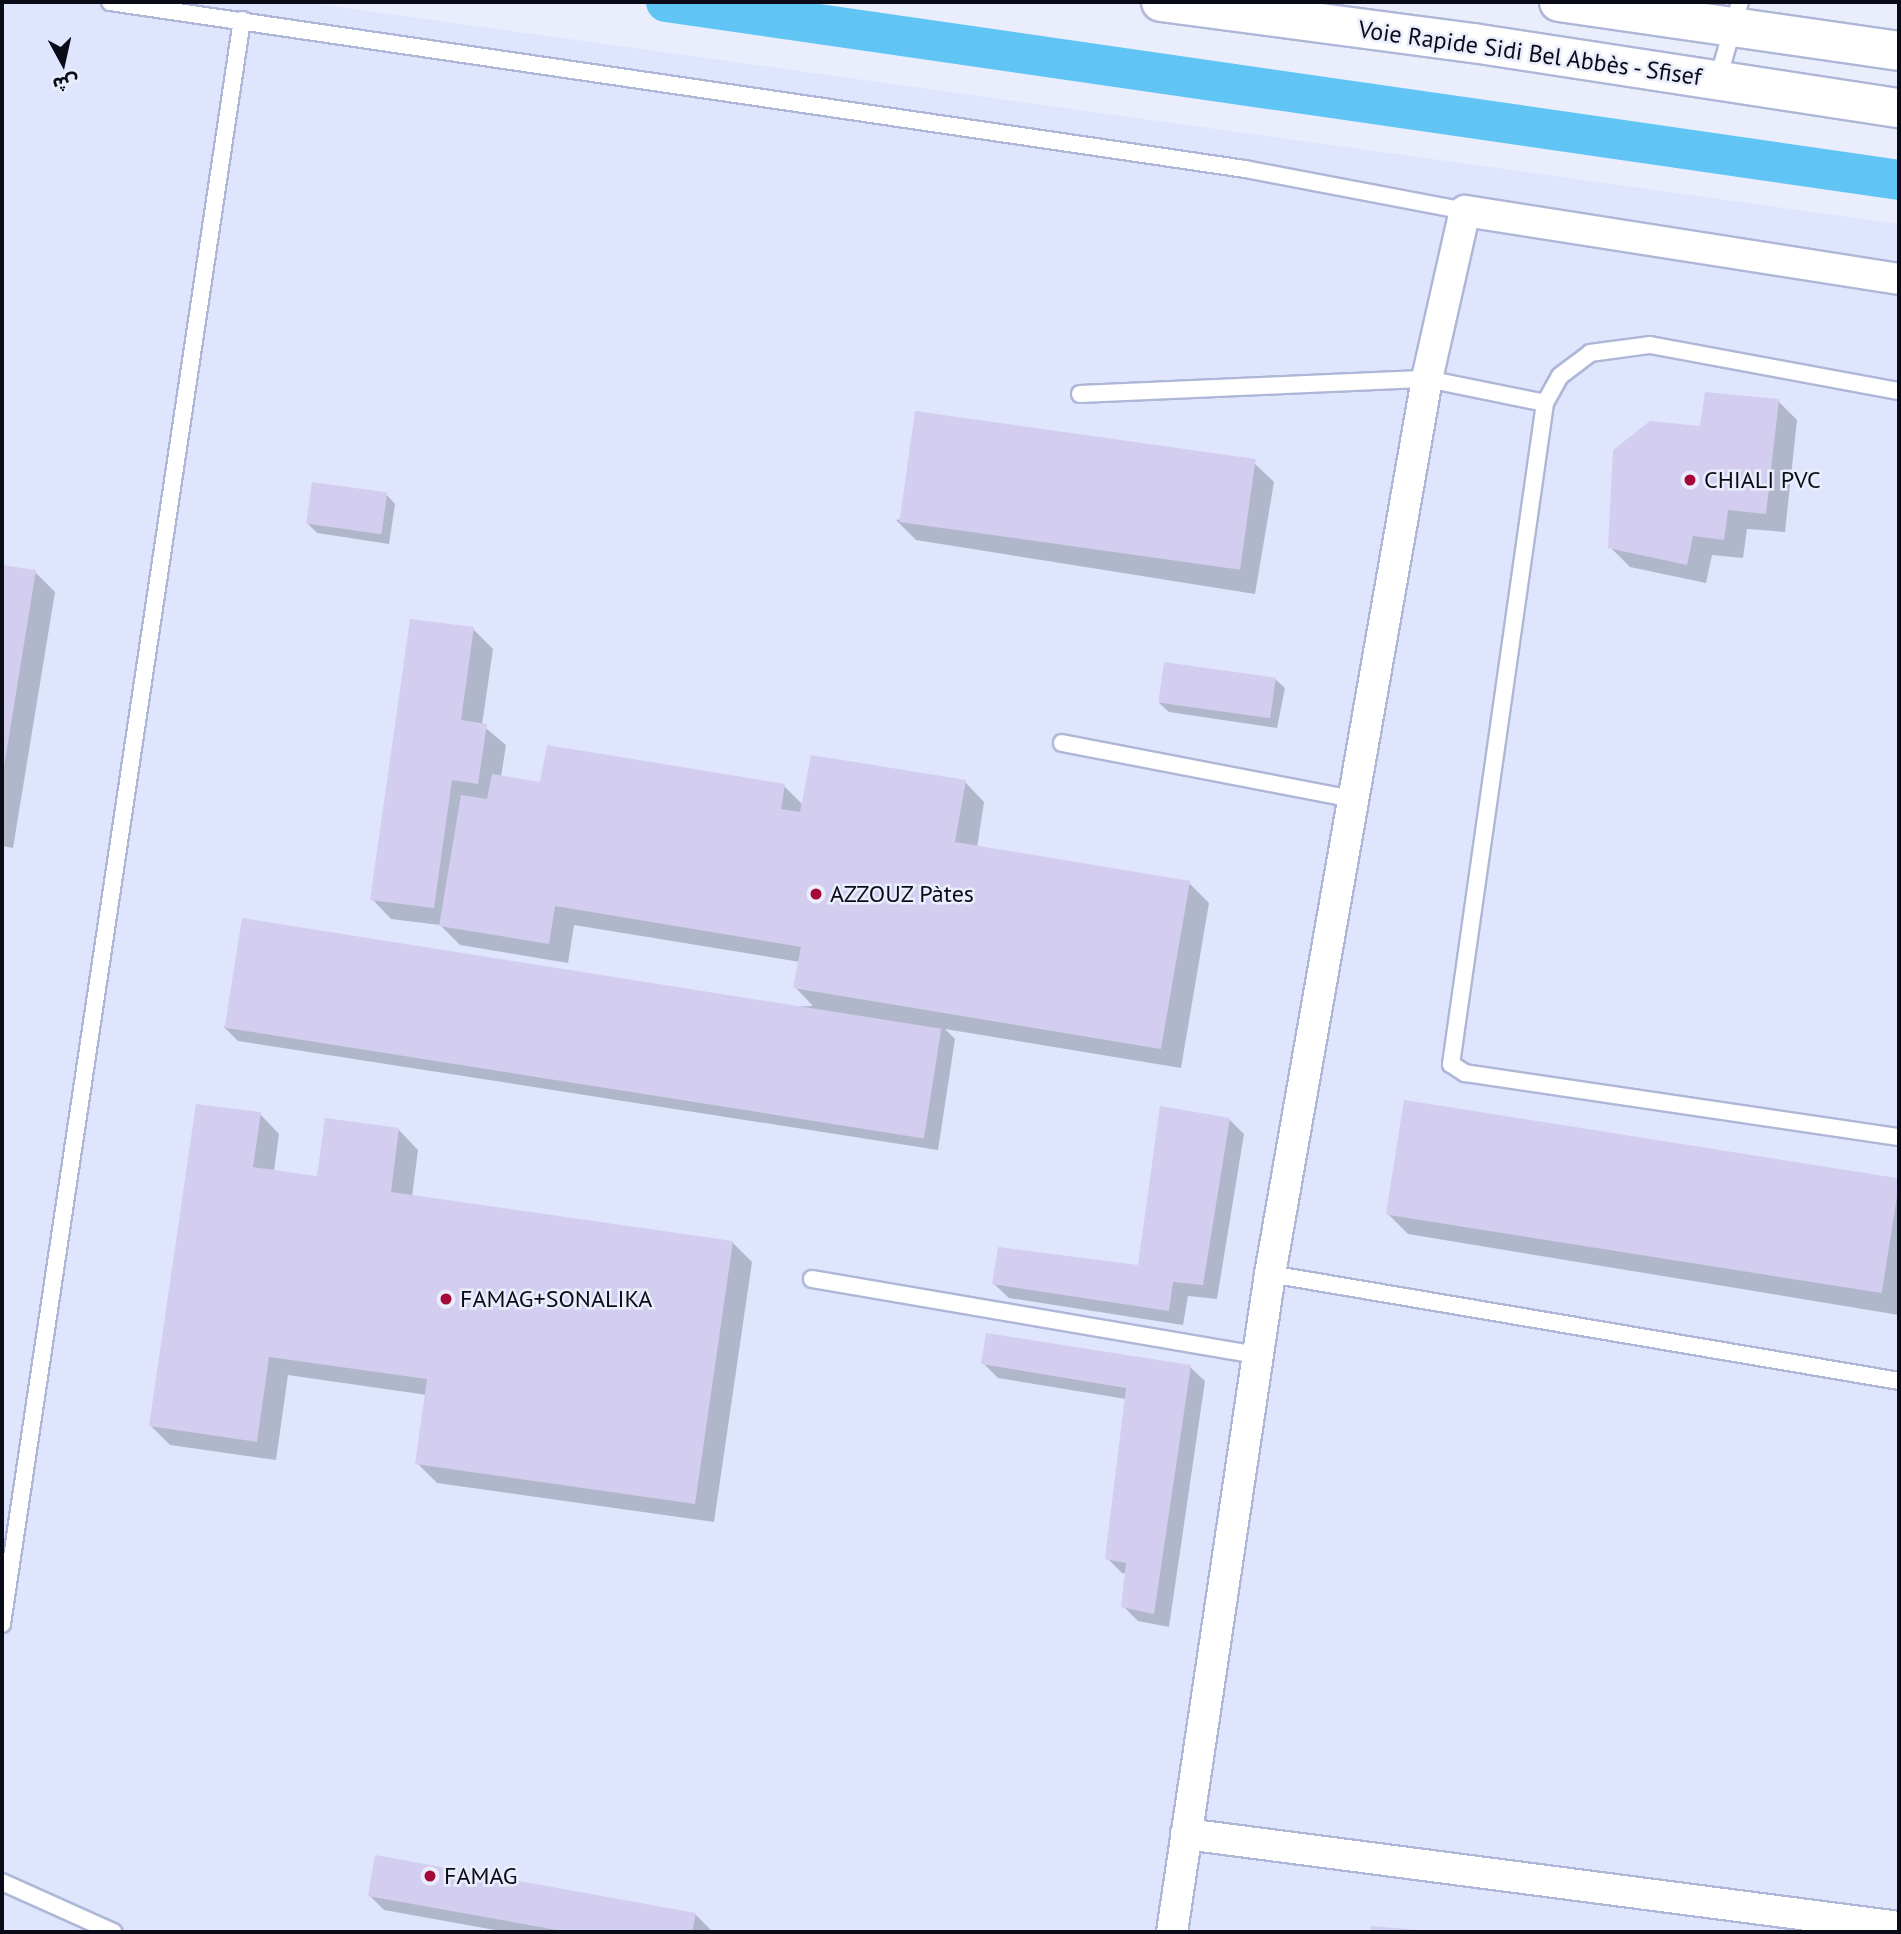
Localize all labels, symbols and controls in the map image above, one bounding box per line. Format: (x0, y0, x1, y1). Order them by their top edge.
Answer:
street label: Voie Rapide Sidi Bel Abbès - Sfisef (1354, 14, 1706, 92)
north arrow (28, 28, 98, 98)
text: ش (51, 70, 80, 97)
place label: CHIALI PVC (1704, 466, 1821, 494)
marker: CHIALI PVC (1682, 472, 1698, 488)
place label: AZZOUZ Pàtes (830, 880, 975, 908)
marker: AZZOUZ Pàtes (808, 886, 824, 902)
place label: FAMAG+SONALIKA (460, 1285, 652, 1313)
marker: FAMAG+SONALIKA (438, 1291, 454, 1307)
place label: FAMAG (444, 1862, 518, 1890)
marker: FAMAG (422, 1868, 438, 1884)

